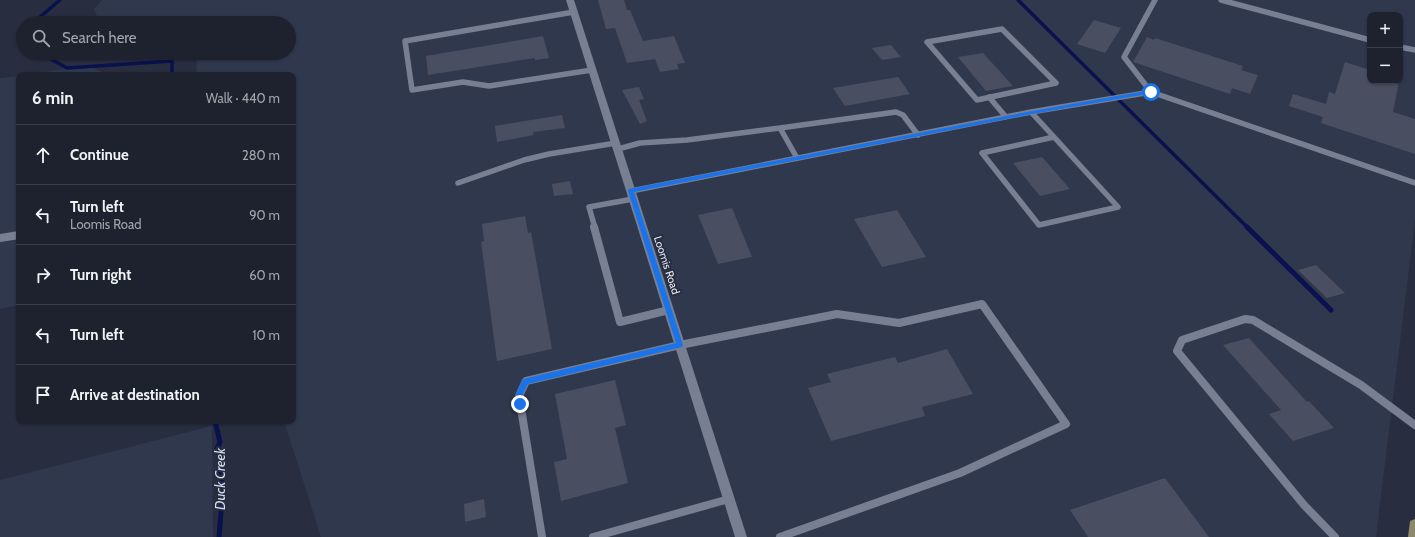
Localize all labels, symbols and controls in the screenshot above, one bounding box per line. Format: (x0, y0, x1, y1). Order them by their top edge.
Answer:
map controls (1367, 12, 1403, 84)
button: + (1367, 12, 1403, 48)
search box (16, 16, 296, 60)
icon: search (30, 27, 52, 49)
text: Search here (62, 29, 137, 47)
button: − (1367, 48, 1403, 84)
route start (1142, 83, 1160, 101)
text: 6 min (32, 88, 74, 108)
text: Walk · 440 m (206, 90, 280, 106)
icon: ahead (32, 144, 54, 166)
text: Continue (70, 146, 129, 164)
text: 280 m (242, 147, 280, 163)
text: Turn left (70, 198, 124, 216)
icon: left (32, 204, 54, 226)
text: 90 m (249, 207, 280, 223)
text: Loomis Road (70, 216, 141, 232)
street label: Loomis Road (651, 234, 683, 296)
icon: right (32, 264, 54, 286)
text: Turn right (70, 266, 131, 284)
text: 60 m (249, 267, 280, 283)
icon: left (32, 324, 54, 346)
text: Turn left (70, 326, 124, 344)
text: 10 m (252, 327, 280, 343)
icon: arrive (32, 384, 54, 406)
text: Arrive at destination (70, 386, 200, 404)
route end (511, 395, 529, 413)
water label: Duck Creek (211, 447, 229, 510)

